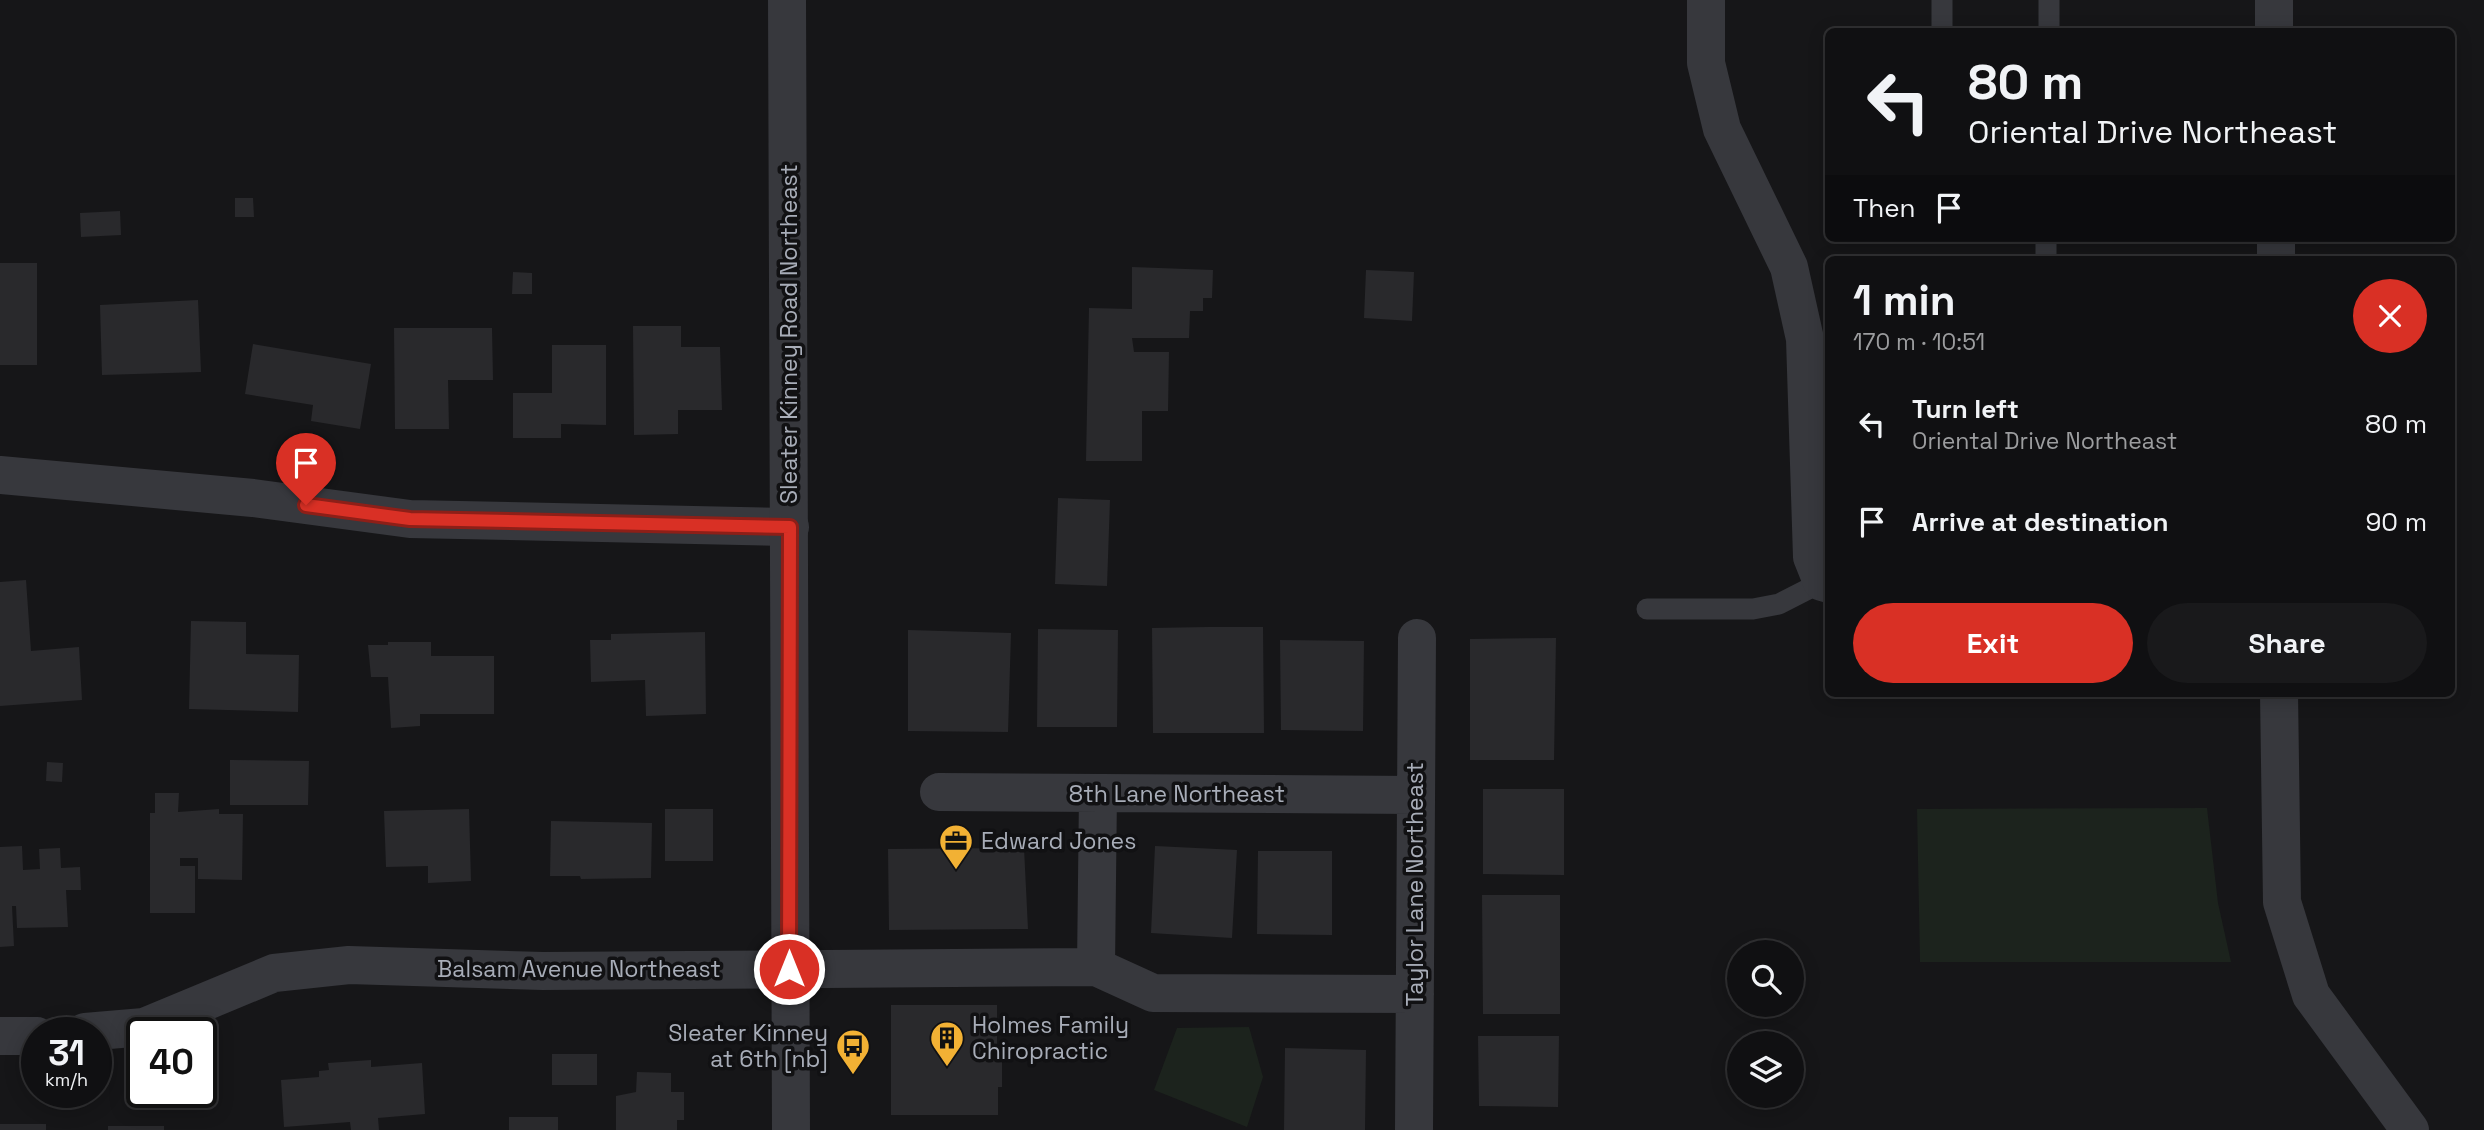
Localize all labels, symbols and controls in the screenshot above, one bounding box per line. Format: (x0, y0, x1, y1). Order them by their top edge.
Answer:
text: 80 m (1968, 51, 2083, 113)
icon: left (1853, 56, 1944, 147)
text: Oriental Drive Northeast (1968, 112, 2337, 152)
street label: Sleater Kinney Road Northeast (774, 164, 804, 504)
icon: arrive (1930, 189, 1968, 227)
text: Then (1853, 191, 1916, 225)
text: 1 min (1853, 274, 1956, 327)
button: close (2353, 279, 2427, 353)
text: 170 m · 10:51 (1853, 327, 1985, 357)
text: Turn left (1912, 392, 2019, 426)
icon: left (1853, 405, 1891, 443)
text: 80 m (2365, 407, 2427, 441)
text: Oriental Drive Northeast (1912, 426, 2177, 456)
pin (276, 433, 336, 505)
icon: arrive (287, 444, 325, 482)
icon: arrive (1853, 503, 1891, 541)
text: Arrive at destination (1912, 505, 2169, 539)
text: 90 m (2365, 505, 2427, 539)
button: Exit (1853, 603, 2133, 683)
button: Share (2147, 603, 2427, 683)
street label: Taylor Lane Northeast (1400, 762, 1430, 1006)
street label: 8th Lane Northeast (1069, 779, 1285, 809)
office icon: Edward Jones (937, 822, 975, 871)
place label: Edward Jones (981, 826, 1136, 856)
position arrow (752, 932, 826, 1006)
map controls (1727, 940, 1804, 1108)
button: search (1727, 940, 1804, 1017)
street label: Balsam Avenue Northeast (437, 954, 721, 984)
place label: Holmes Family Chiropractic (972, 1010, 1129, 1066)
speed limit sign: 40 (126, 1017, 217, 1108)
place label: Sleater Kinney at 6th [nb] (668, 1018, 828, 1074)
building icon: Holmes Family Chiropractic (928, 1019, 966, 1068)
bus stop icon: Sleater Kinney at 6th [nb] (834, 1027, 872, 1076)
text: 31 (48, 1031, 85, 1075)
button: layers (1727, 1031, 1804, 1108)
text: km/h (45, 1068, 88, 1091)

